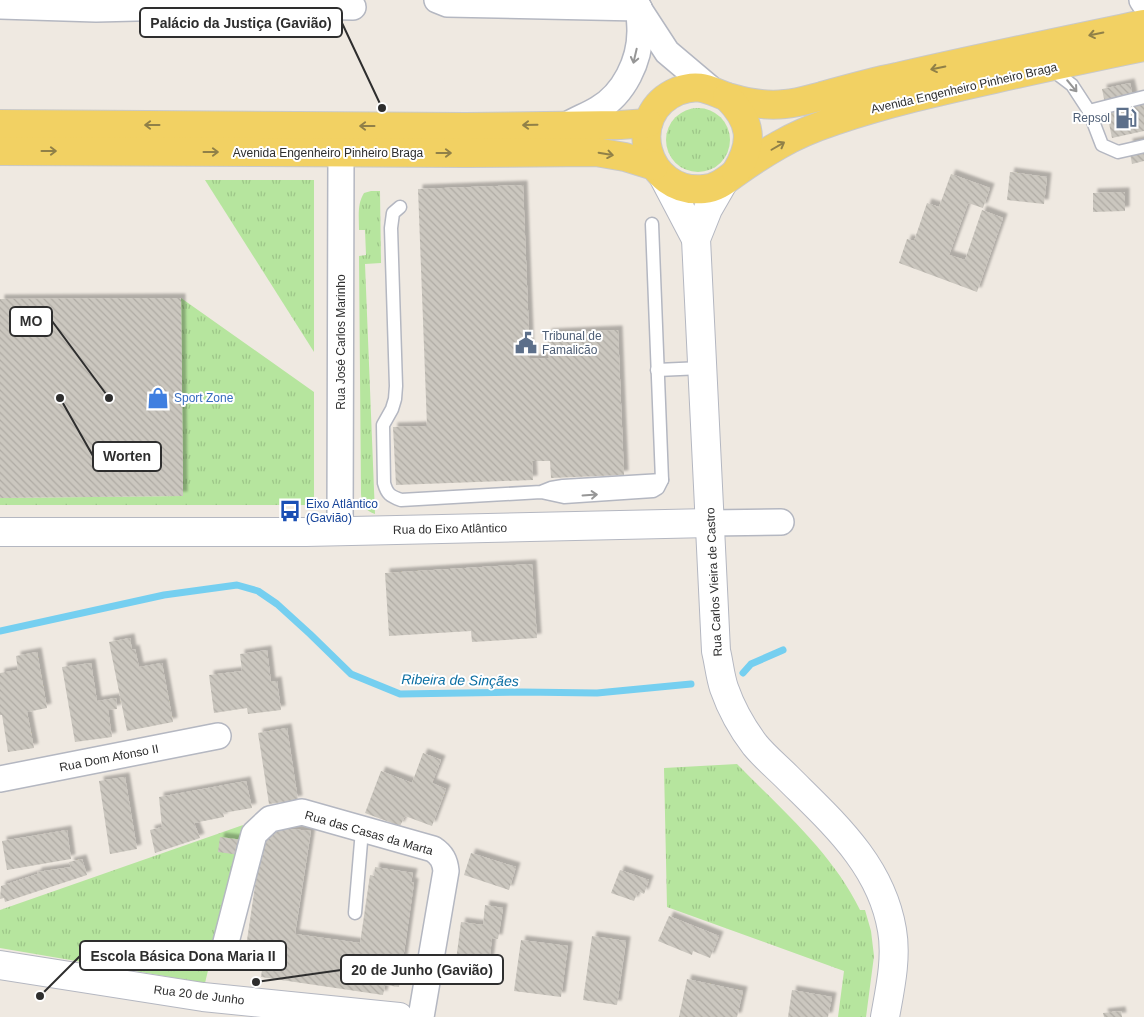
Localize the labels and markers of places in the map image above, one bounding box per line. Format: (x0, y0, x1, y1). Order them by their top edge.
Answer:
callout: Palácio da Justiça (Gavião) (140, 8, 342, 37)
fuel station icon: Repsol (1113, 105, 1139, 131)
place label: Repsol (1073, 111, 1110, 125)
callout: MO (10, 307, 52, 336)
place label: Tribunal de Famalicão (542, 329, 602, 357)
public building icon: Tribunal de Famalicão (513, 330, 539, 356)
shop icon: Sport Zone (145, 385, 171, 411)
place label: Sport Zone (174, 391, 234, 405)
callout: Worten (93, 442, 161, 471)
place label: Eixo Atlântico (Gavião) (306, 497, 378, 525)
bus stop icon: Eixo Atlântico (Gavião) (277, 498, 303, 524)
callout: Escola Básica Dona Maria II (80, 941, 286, 970)
callout: 20 de Junho (Gavião) (341, 955, 503, 984)

